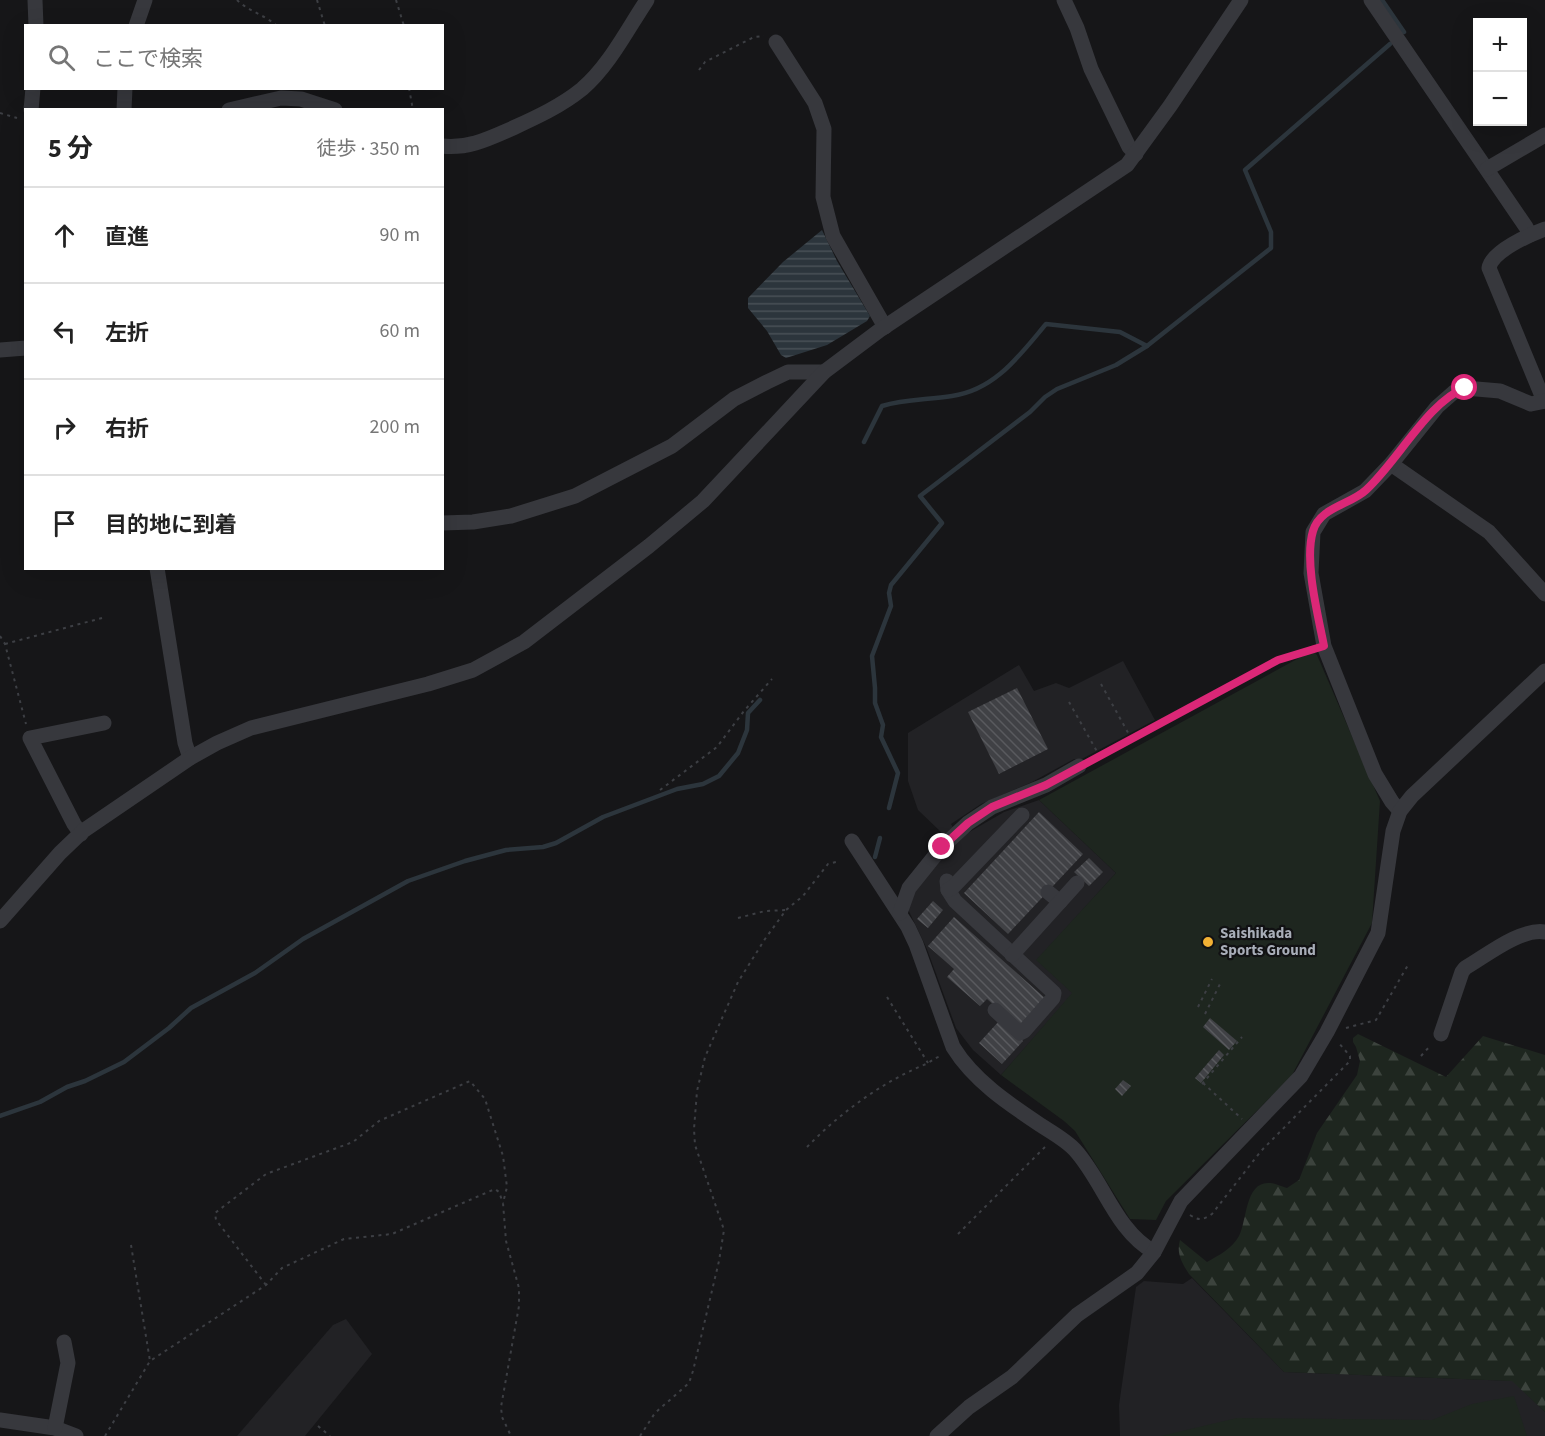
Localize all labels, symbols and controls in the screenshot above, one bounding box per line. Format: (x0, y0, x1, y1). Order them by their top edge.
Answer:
map controls (1473, 18, 1527, 126)
button: + (1473, 18, 1527, 72)
search box (24, 24, 444, 90)
icon: search (45, 41, 78, 74)
text: ここで検索 (93, 43, 203, 75)
button: − (1473, 72, 1527, 126)
text: 5 分 (48, 130, 93, 167)
text: 徒歩 · 350 m (317, 135, 420, 163)
icon: ahead (48, 219, 81, 252)
text: 直進 (105, 221, 149, 253)
text: 90 m (380, 221, 420, 249)
icon: left (48, 315, 81, 348)
text: 左折 (105, 317, 149, 349)
text: 60 m (380, 317, 420, 345)
route start (1451, 374, 1477, 400)
icon: right (48, 411, 81, 444)
text: 右折 (105, 413, 149, 445)
text: 200 m (370, 413, 420, 441)
icon: arrive (48, 507, 81, 540)
text: 目的地に到着 (105, 509, 237, 541)
route end (928, 833, 954, 859)
place label: Saishikada Sports Ground (1220, 923, 1316, 961)
marker: Saishikada Sports Ground (1201, 935, 1215, 949)

